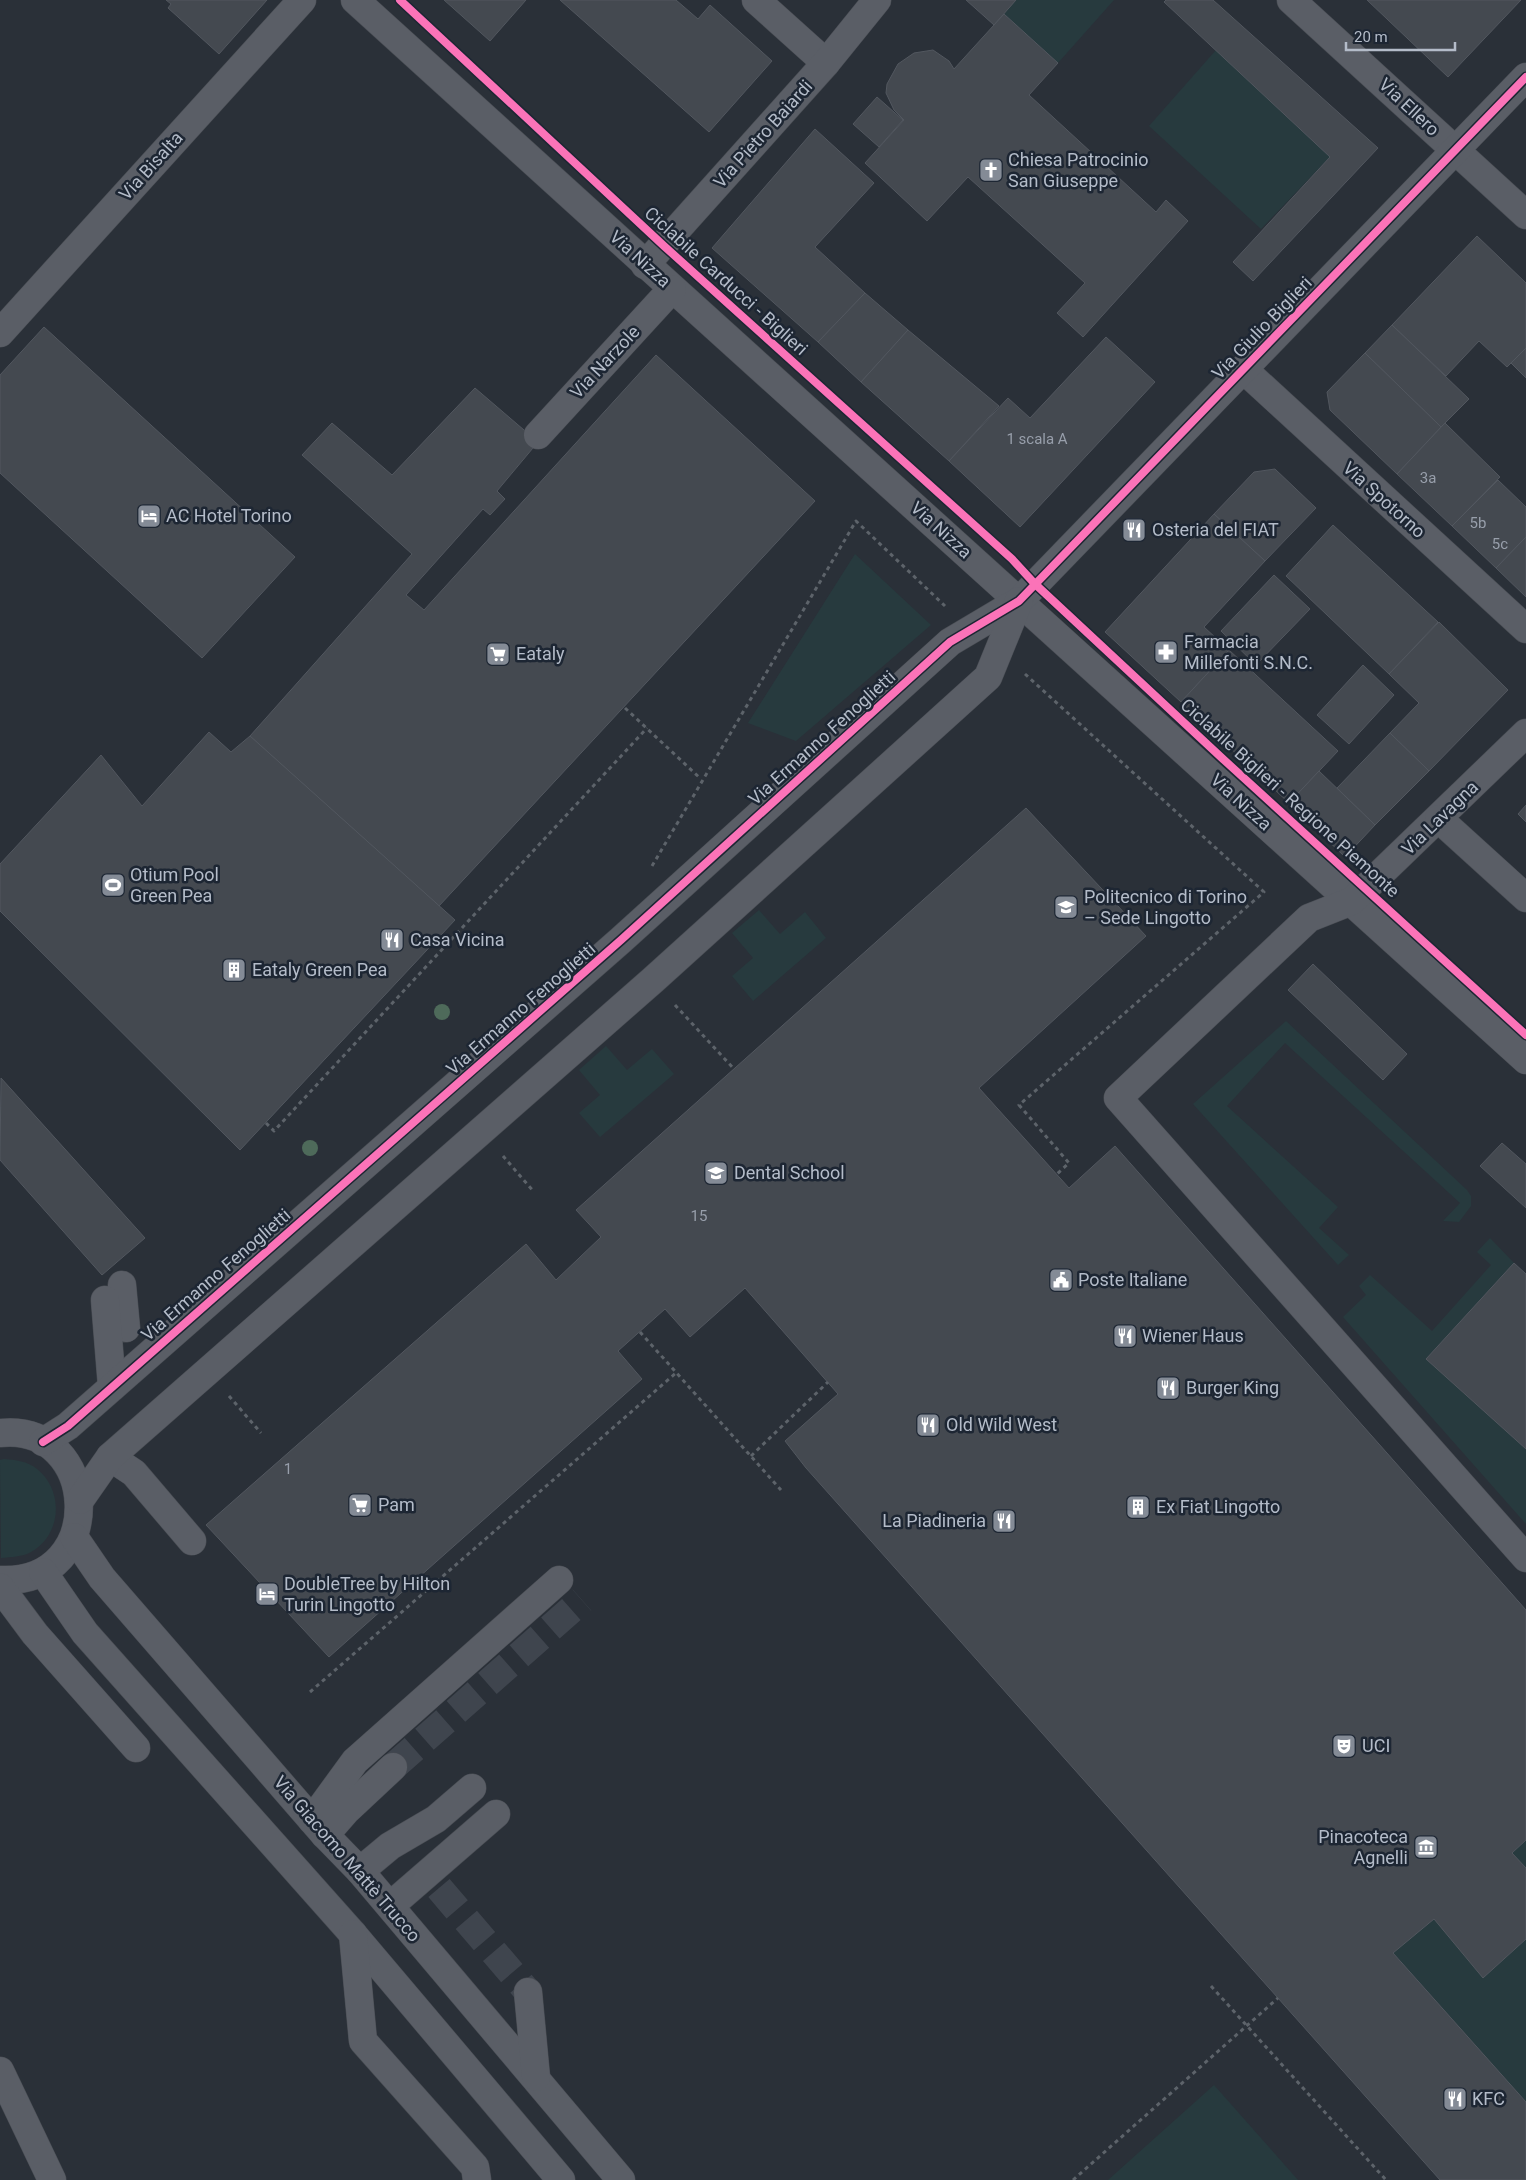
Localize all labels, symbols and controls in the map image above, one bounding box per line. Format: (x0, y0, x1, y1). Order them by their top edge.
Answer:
scale bar (1346, 20, 1455, 52)
text: 20 m (1354, 28, 1388, 46)
street label: Via Ellero (1375, 73, 1444, 140)
street label: Via Pietro Baiardi (709, 76, 816, 192)
street label: Via Bisalta (114, 127, 187, 204)
place label: Chiesa Patrocinio San Giuseppe (1008, 149, 1149, 191)
church icon: Chiesa Patrocinio San Giuseppe (978, 157, 1004, 183)
street label: Ciclabile Carducci - Biglieri (641, 202, 812, 359)
street label: Via Nizza (605, 226, 675, 292)
street label: Via Giulio Biglieri (1207, 272, 1316, 383)
street label: Via Narzole (566, 321, 644, 402)
house number: 1 scala A (1006, 430, 1068, 448)
street label: Via Spotorno (1339, 457, 1430, 542)
house number: 3a (1420, 469, 1436, 487)
street label: Via Nizza (906, 497, 976, 563)
hotel icon: AC Hotel Torino (136, 503, 162, 529)
place label: AC Hotel Torino (166, 505, 292, 526)
house number: 5b (1470, 514, 1486, 532)
restaurant icon: Osteria del FIAT (1121, 517, 1147, 543)
place label: Osteria del FIAT (1152, 519, 1279, 540)
house number: 5c (1492, 535, 1508, 553)
place label: Farmacia Millefonti S.N.C. (1184, 631, 1313, 673)
pharmacy icon: Farmacia Millefonti S.N.C. (1153, 639, 1179, 665)
supermarket icon: Eataly (485, 641, 511, 667)
place label: Eataly (516, 643, 565, 664)
street label: Via Ermanno Fenoglietti (744, 666, 900, 809)
street label: Ciclabile Biglieri - Regione Piemonte (1177, 694, 1404, 901)
street label: Via Nizza (1206, 769, 1276, 835)
street label: Via Lavagna (1397, 776, 1482, 859)
place label: Otium Pool Green Pea (130, 864, 219, 906)
sports icon: Otium Pool Green Pea (100, 872, 126, 898)
place label: Politecnico di Torino – Sede Lingotto (1084, 886, 1247, 928)
school or university icon: Politecnico di Torino – Sede Lingotto (1053, 894, 1079, 920)
restaurant icon: Casa Vicina (379, 927, 405, 953)
place label: Casa Vicina (410, 929, 504, 950)
street label: Via Ermanno Fenoglietti (442, 938, 600, 1079)
building icon: Eataly Green Pea (221, 957, 247, 983)
place label: Eataly Green Pea (252, 959, 387, 980)
school or university icon: Dental School (703, 1160, 729, 1186)
place label: Dental School (734, 1162, 845, 1183)
street label: Via Ermanno Fenoglietti (137, 1204, 295, 1345)
house number: 15 (691, 1207, 707, 1225)
public building icon: Poste Italiane (1048, 1267, 1074, 1293)
place label: Poste Italiane (1078, 1269, 1187, 1290)
restaurant icon: Wiener Haus (1112, 1323, 1138, 1349)
place label: Wiener Haus (1142, 1325, 1244, 1346)
restaurant icon: Burger King (1155, 1375, 1181, 1401)
place label: Burger King (1186, 1377, 1279, 1398)
restaurant icon: Old Wild West (915, 1412, 941, 1438)
place label: Old Wild West (946, 1414, 1057, 1435)
house number: 1 (284, 1460, 292, 1478)
supermarket icon: Pam (347, 1492, 373, 1518)
place label: Pam (378, 1494, 415, 1515)
building icon: Ex Fiat Lingotto (1125, 1494, 1151, 1520)
place label: Ex Fiat Lingotto (1156, 1496, 1280, 1517)
restaurant icon: La Piadineria (991, 1508, 1017, 1534)
place label: La Piadineria (882, 1510, 986, 1531)
place label: DoubleTree by Hilton Turin Lingotto (284, 1573, 450, 1615)
hotel icon: DoubleTree by Hilton Turin Lingotto (254, 1581, 280, 1607)
theatre icon: UCI (1331, 1733, 1357, 1759)
place label: UCI (1362, 1735, 1390, 1756)
street label: Via Giacomo Mattè Trucco (270, 1771, 425, 1946)
place label: Pinacoteca Agnelli (1318, 1826, 1408, 1868)
museum icon: Pinacoteca Agnelli (1413, 1834, 1439, 1860)
restaurant icon: KFC (1442, 2086, 1468, 2112)
place label: KFC (1472, 2088, 1505, 2109)

